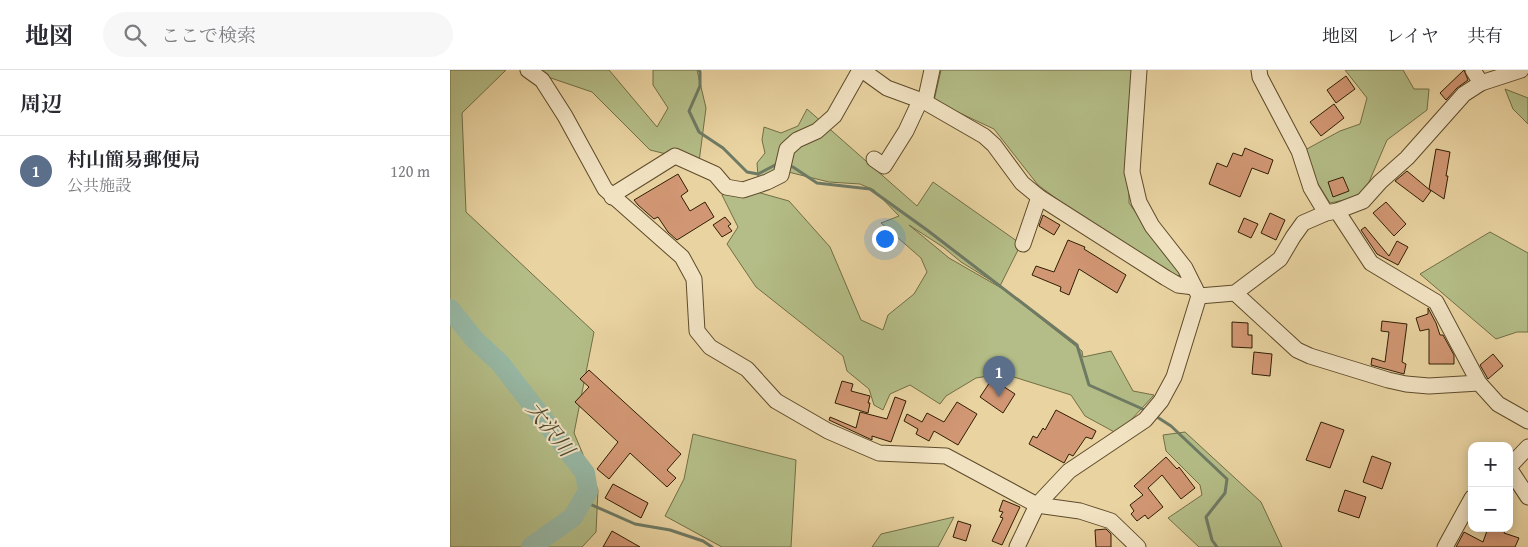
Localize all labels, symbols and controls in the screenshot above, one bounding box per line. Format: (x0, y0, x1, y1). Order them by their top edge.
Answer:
search box (103, 12, 453, 57)
text: 地図 (25, 18, 73, 53)
icon: search (121, 21, 149, 49)
text: ここで検索 (161, 21, 256, 49)
text: 地図 (1322, 22, 1358, 49)
text: レイヤ (1386, 22, 1439, 49)
text: 共有 (1467, 22, 1503, 49)
text: 周辺 (20, 88, 62, 119)
text: 村山簡易郵便局 (67, 145, 200, 173)
text: 1 (32, 159, 40, 183)
text: 120 m (390, 159, 430, 183)
text: 公共施設 (67, 173, 131, 197)
your location (872, 226, 898, 252)
pin: 1 (983, 356, 1015, 397)
water label: 大沢川 (519, 394, 583, 465)
map controls (1468, 442, 1513, 532)
button: + (1468, 442, 1513, 487)
button: − (1468, 487, 1513, 532)

